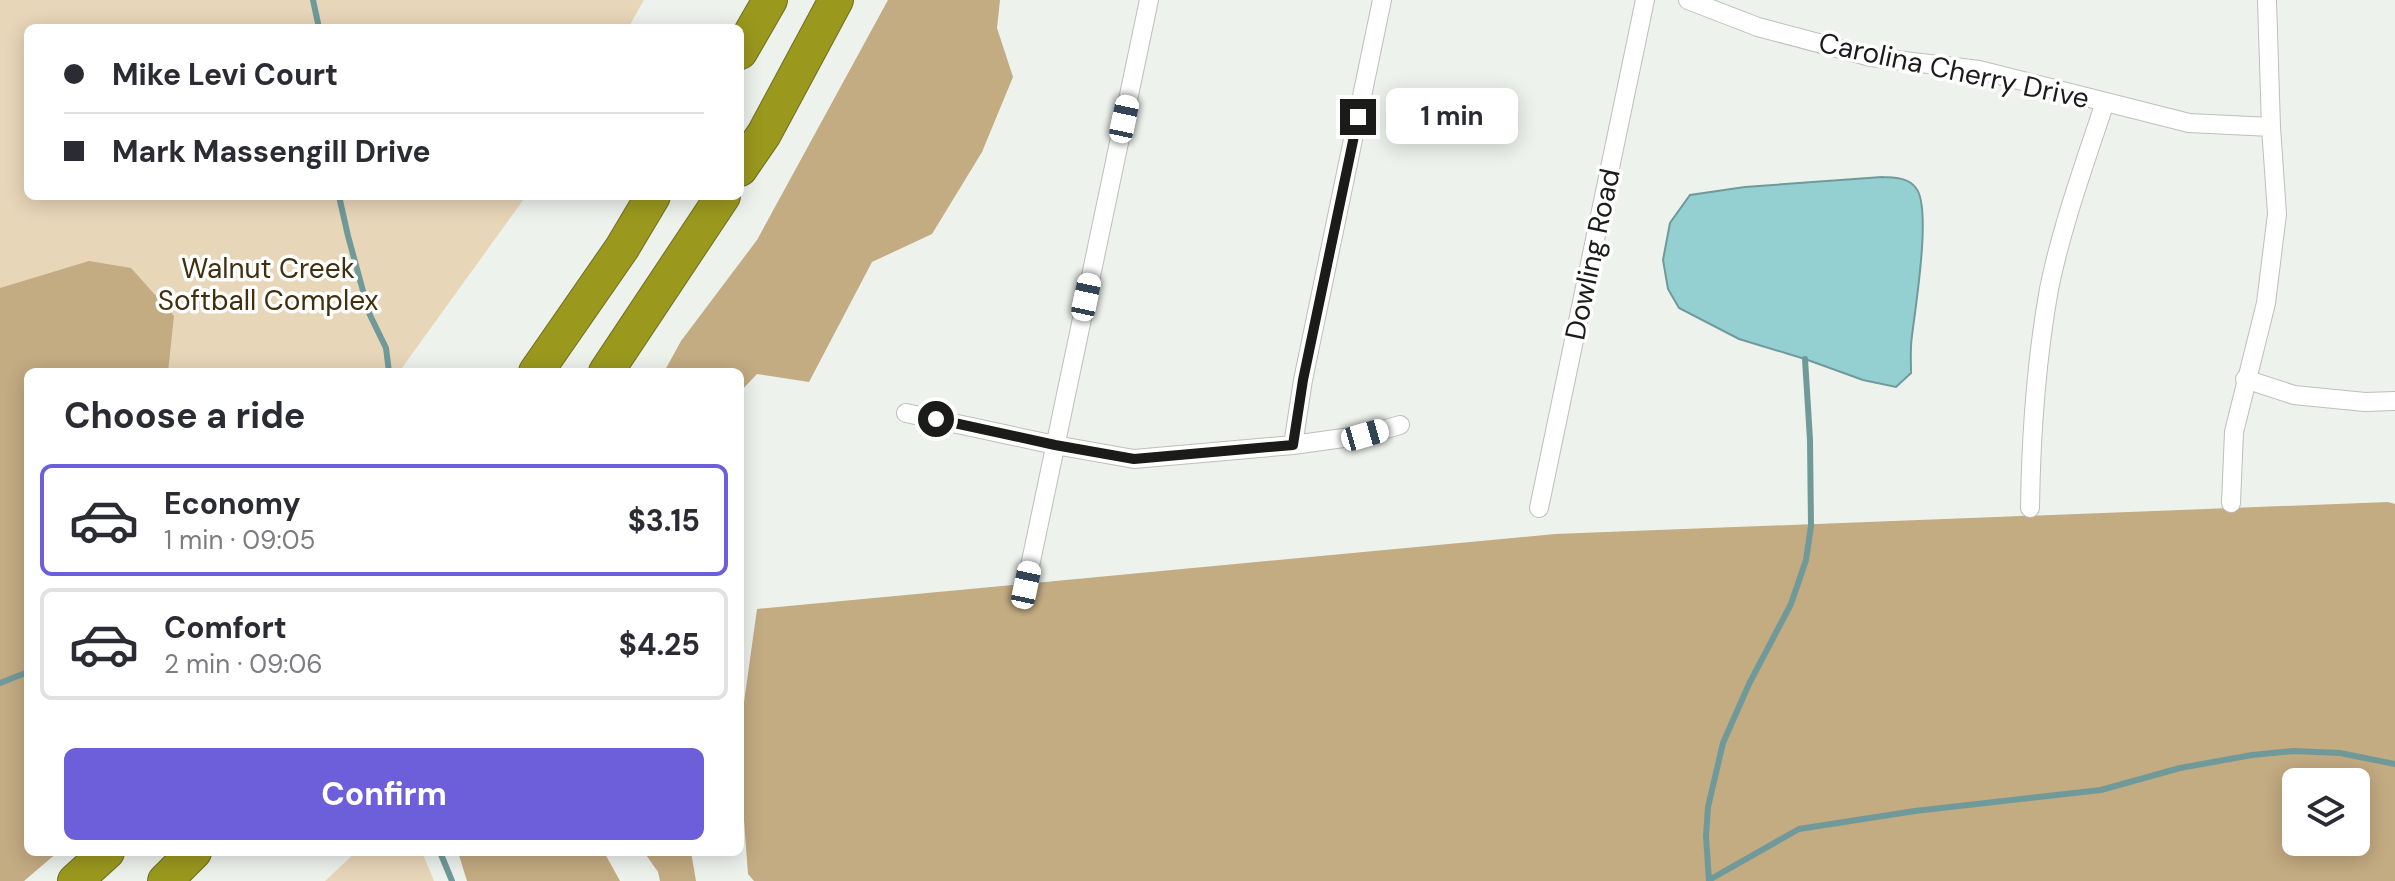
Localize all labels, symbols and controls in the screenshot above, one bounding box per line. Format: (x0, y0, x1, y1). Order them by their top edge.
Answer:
street label: Carolina Cherry Drive (1815, 24, 2093, 117)
text: Mike Levi Court (112, 55, 338, 94)
callout: 1 min (1386, 89, 1518, 145)
car (1107, 93, 1141, 145)
route end (1340, 99, 1376, 135)
text: 1 min (1420, 99, 1484, 133)
text: Mark Massengill Drive (112, 132, 431, 171)
street label: Dowling Road (1556, 165, 1629, 343)
park label: Walnut Creek Softball Complex (158, 250, 378, 319)
car (1069, 271, 1103, 323)
text: Choose a ride (64, 392, 305, 439)
route start (918, 401, 954, 437)
car (1339, 417, 1391, 453)
icon: car (68, 484, 140, 556)
text: Economy (164, 484, 301, 523)
text: $3.15 (628, 501, 700, 540)
text: 1 min · 09:05 (164, 523, 315, 557)
car (1009, 559, 1043, 611)
icon: car (68, 608, 140, 680)
text: Comfort (164, 608, 287, 647)
text: $4.25 (619, 625, 700, 664)
text: 2 min · 09:06 (164, 647, 323, 681)
button: Confirm (64, 748, 704, 840)
map controls (2282, 768, 2370, 856)
button: layers (2282, 768, 2370, 856)

